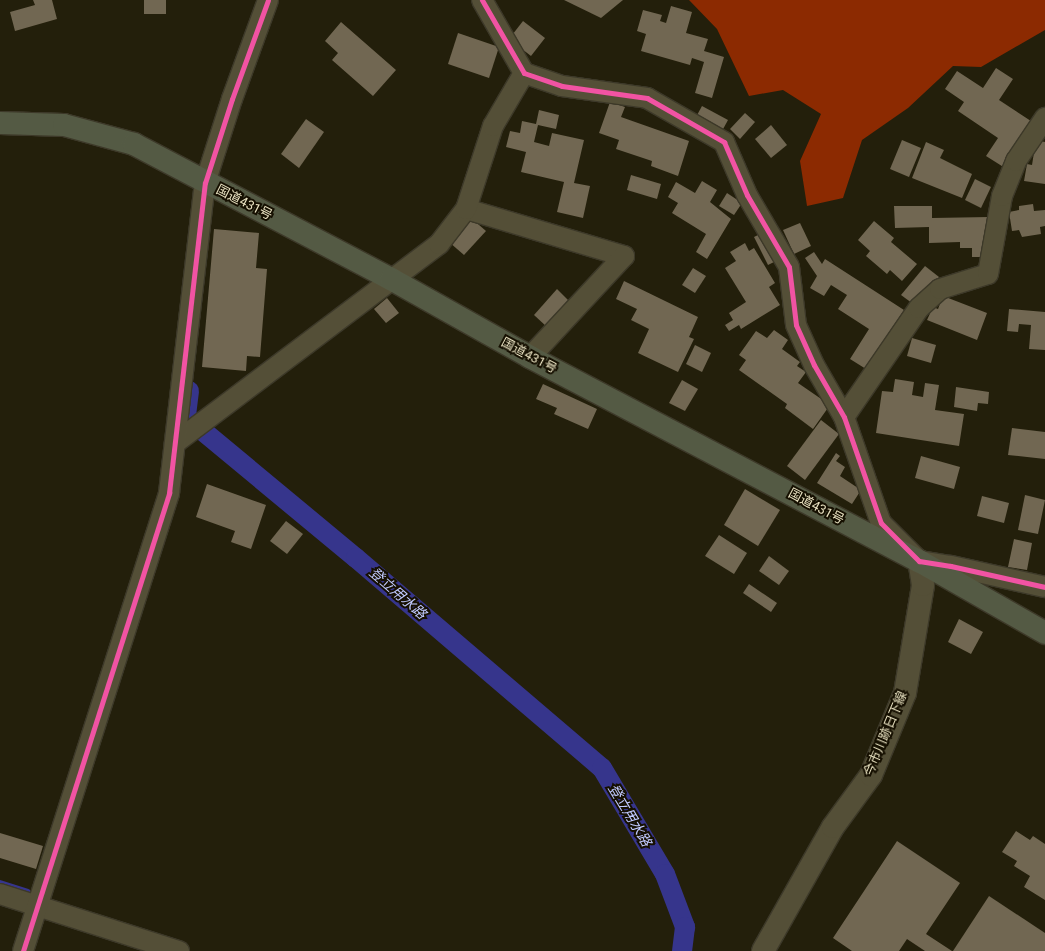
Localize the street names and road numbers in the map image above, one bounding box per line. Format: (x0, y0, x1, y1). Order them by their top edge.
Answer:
street label: 国道431号 (213, 182, 275, 224)
street label: 国道431号 (498, 335, 560, 377)
street label: 国道431号 (785, 486, 847, 528)
street label: 今市川跡日下線 (861, 689, 911, 779)

